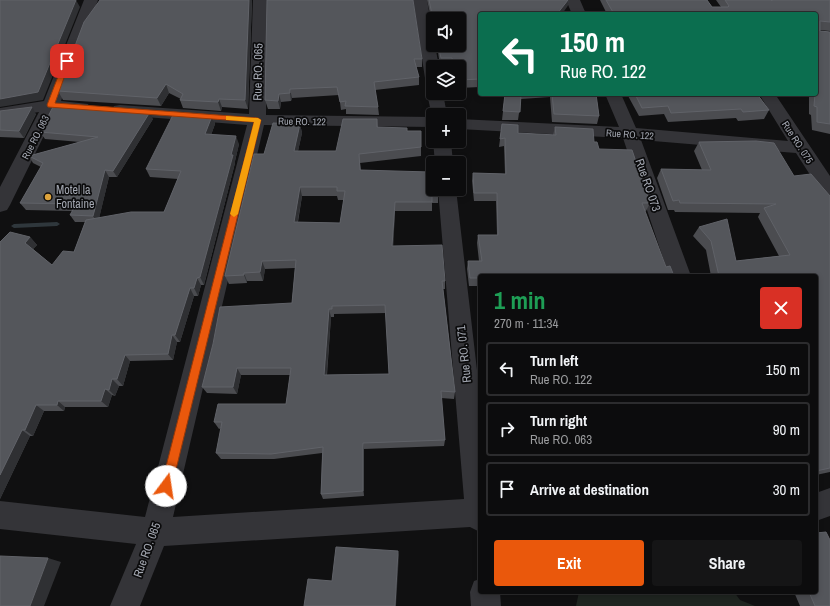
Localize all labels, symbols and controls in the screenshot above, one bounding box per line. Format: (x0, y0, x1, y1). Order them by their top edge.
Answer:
map controls (426, 12, 466, 196)
button: sound (426, 12, 466, 52)
text: 150 m (560, 23, 625, 61)
icon: left (494, 28, 546, 80)
street label: Rue RO. 065 (250, 43, 267, 101)
pin (50, 44, 84, 78)
icon: arrive (56, 50, 78, 72)
text: Rue RO. 122 (560, 59, 646, 84)
button: layers (426, 60, 466, 100)
button: + (426, 108, 466, 148)
street label: Rue RO. 063 (19, 113, 52, 162)
street label: Rue RO. 122 (278, 115, 326, 128)
street label: Rue RO. 075 (779, 119, 816, 166)
street label: Rue RO. 122 (606, 126, 655, 143)
button: − (426, 156, 466, 196)
street label: Rue RO 073 (632, 157, 664, 213)
place label: Motel la Fontaine (56, 182, 94, 212)
marker: Motel la Fontaine (43, 192, 53, 202)
text: 1 min (494, 284, 545, 316)
button: close (760, 287, 802, 329)
text: 270 m · 11:34 (494, 315, 558, 332)
street label: Rue RO. 071 (453, 324, 475, 383)
text: Turn left (530, 350, 578, 371)
icon: left (496, 358, 518, 380)
text: 150 m (766, 359, 800, 380)
text: Rue RO. 122 (530, 371, 592, 388)
text: Turn right (530, 410, 587, 431)
icon: right (496, 418, 518, 440)
text: 90 m (773, 419, 800, 440)
text: Rue RO. 063 (530, 431, 592, 448)
position arrow (145, 465, 187, 507)
icon: arrive (496, 478, 518, 500)
text: Arrive at destination (530, 479, 649, 500)
text: 30 m (773, 479, 800, 500)
street label: Rue RO. 065 (130, 520, 165, 580)
button: Exit (494, 540, 644, 586)
button: Share (652, 540, 802, 586)

